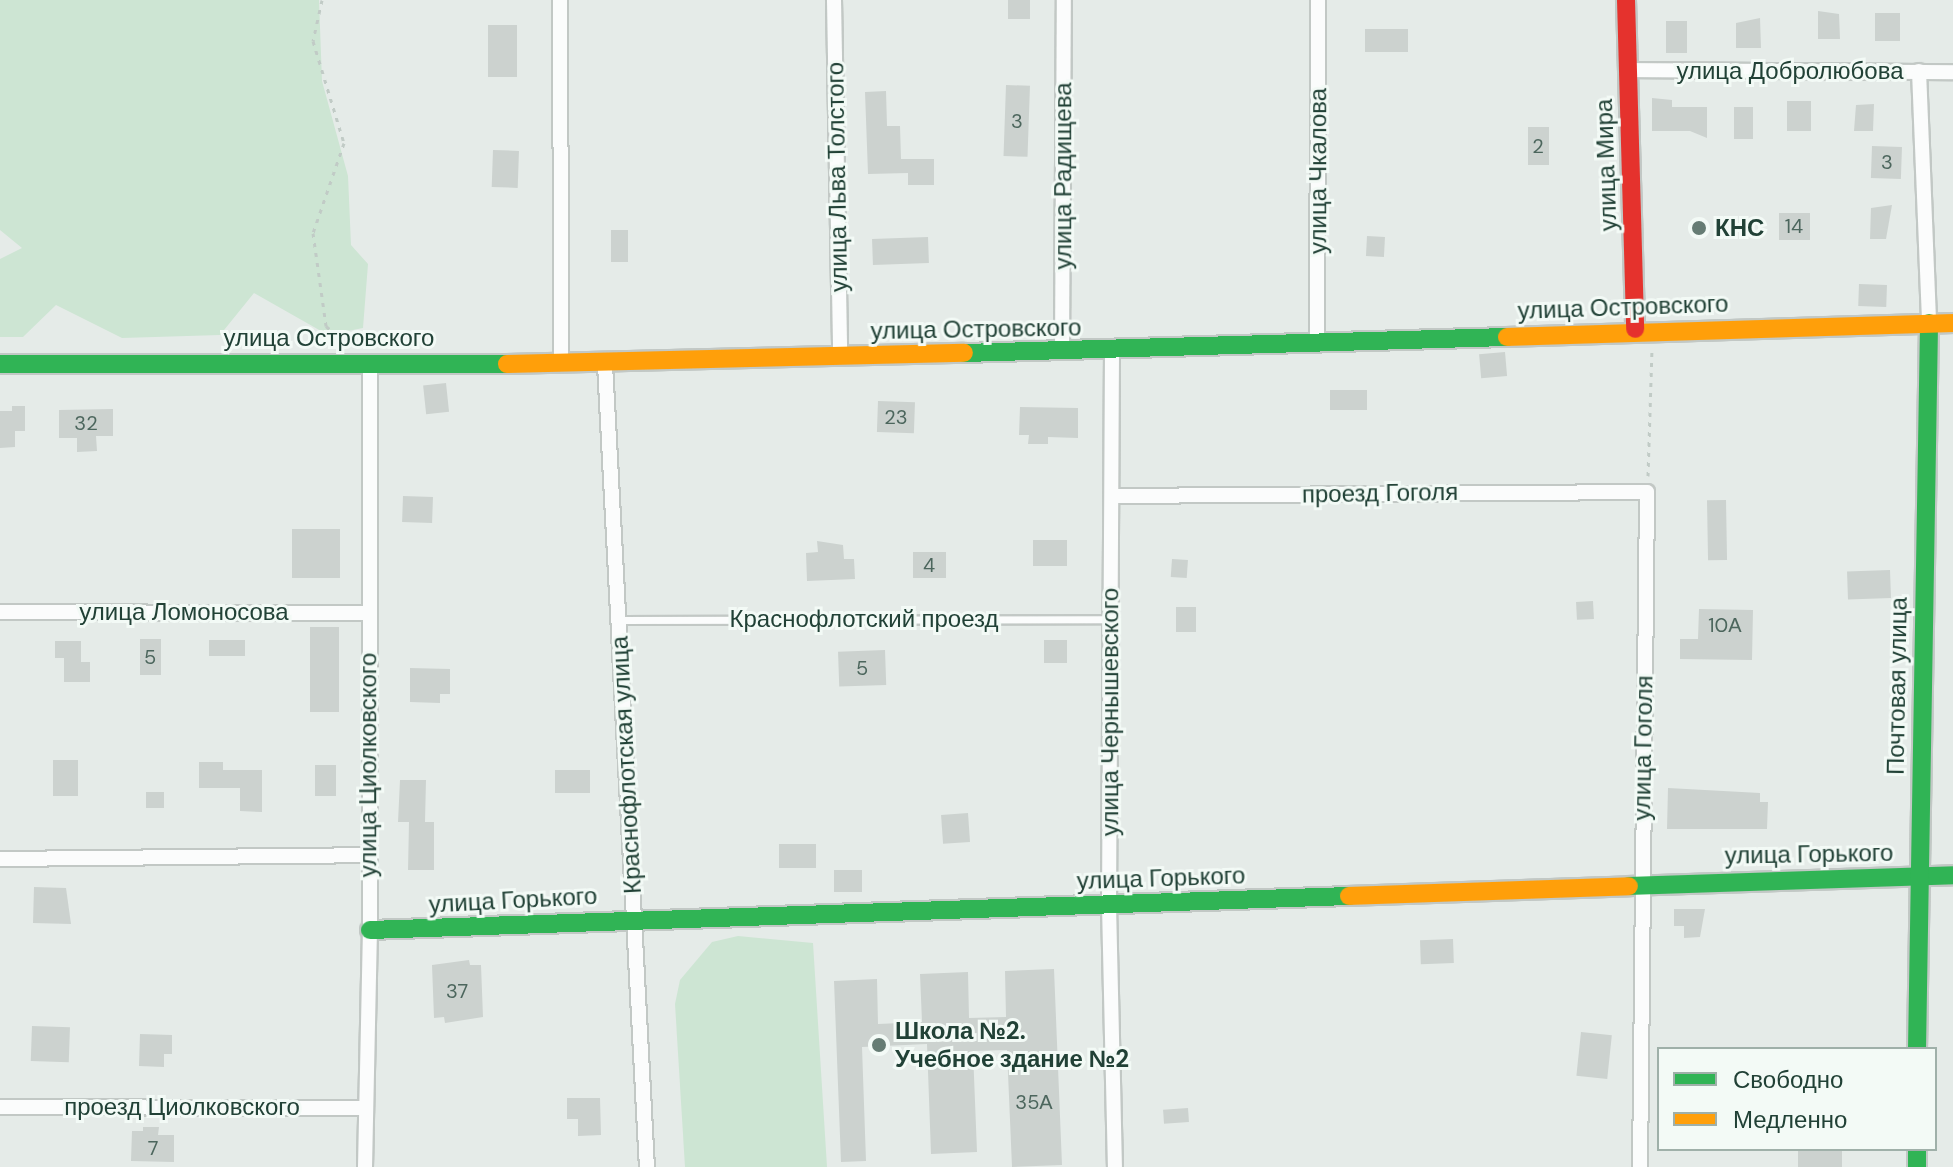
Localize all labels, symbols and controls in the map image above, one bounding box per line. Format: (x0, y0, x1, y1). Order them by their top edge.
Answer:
street label: улица Добролюбова (1676, 57, 1904, 85)
street label: улица Льва Толстого (821, 62, 853, 292)
street label: улица Радищева (1049, 83, 1077, 269)
street label: улица Чкалова (1304, 88, 1332, 254)
street label: улица Мира (1589, 98, 1623, 232)
house number: 3 (1011, 109, 1023, 133)
house number: 2 (1532, 134, 1544, 158)
house number: 3 (1881, 150, 1893, 174)
place label: КНС (1715, 214, 1764, 242)
house number: 14 (1785, 214, 1803, 238)
marker: КНС (1690, 219, 1708, 237)
street label: улица Островского (1517, 289, 1729, 325)
street label: улица Островского (870, 313, 1082, 345)
street label: улица Островского (224, 324, 434, 352)
house number: 23 (884, 405, 908, 429)
house number: 32 (74, 411, 98, 435)
street label: проезд Гоголя (1302, 477, 1458, 509)
house number: 4 (923, 553, 935, 577)
street label: улица Чернышевского (1096, 588, 1124, 836)
street label: Почтовая улица (1881, 597, 1913, 775)
street label: улица Ломоносова (79, 598, 289, 626)
street label: Краснофлотский проезд (729, 605, 999, 633)
house number: 10А (1708, 613, 1742, 637)
street label: Краснофлотская улица (605, 635, 647, 895)
house number: 5 (144, 645, 156, 669)
street label: улица Циолковского (354, 653, 382, 877)
house number: 5 (856, 656, 868, 680)
street label: улица Гоголя (1627, 675, 1659, 821)
street label: улица Горького (1724, 838, 1894, 870)
street label: улица Горького (1076, 861, 1246, 895)
street label: улица Горького (428, 881, 598, 919)
house number: 37 (446, 979, 468, 1003)
place label: Школа №2. Учебное здание №2 (895, 1017, 1129, 1073)
marker: Школа №2. Учебное здание №2 (870, 1036, 888, 1054)
legend (1657, 1047, 1937, 1151)
text: Свободно (1733, 1064, 1843, 1095)
house number: 35А (1015, 1090, 1053, 1114)
street label: проезд Циолковского (64, 1093, 300, 1121)
text: Медленно (1733, 1104, 1847, 1135)
house number: 7 (148, 1136, 158, 1160)

